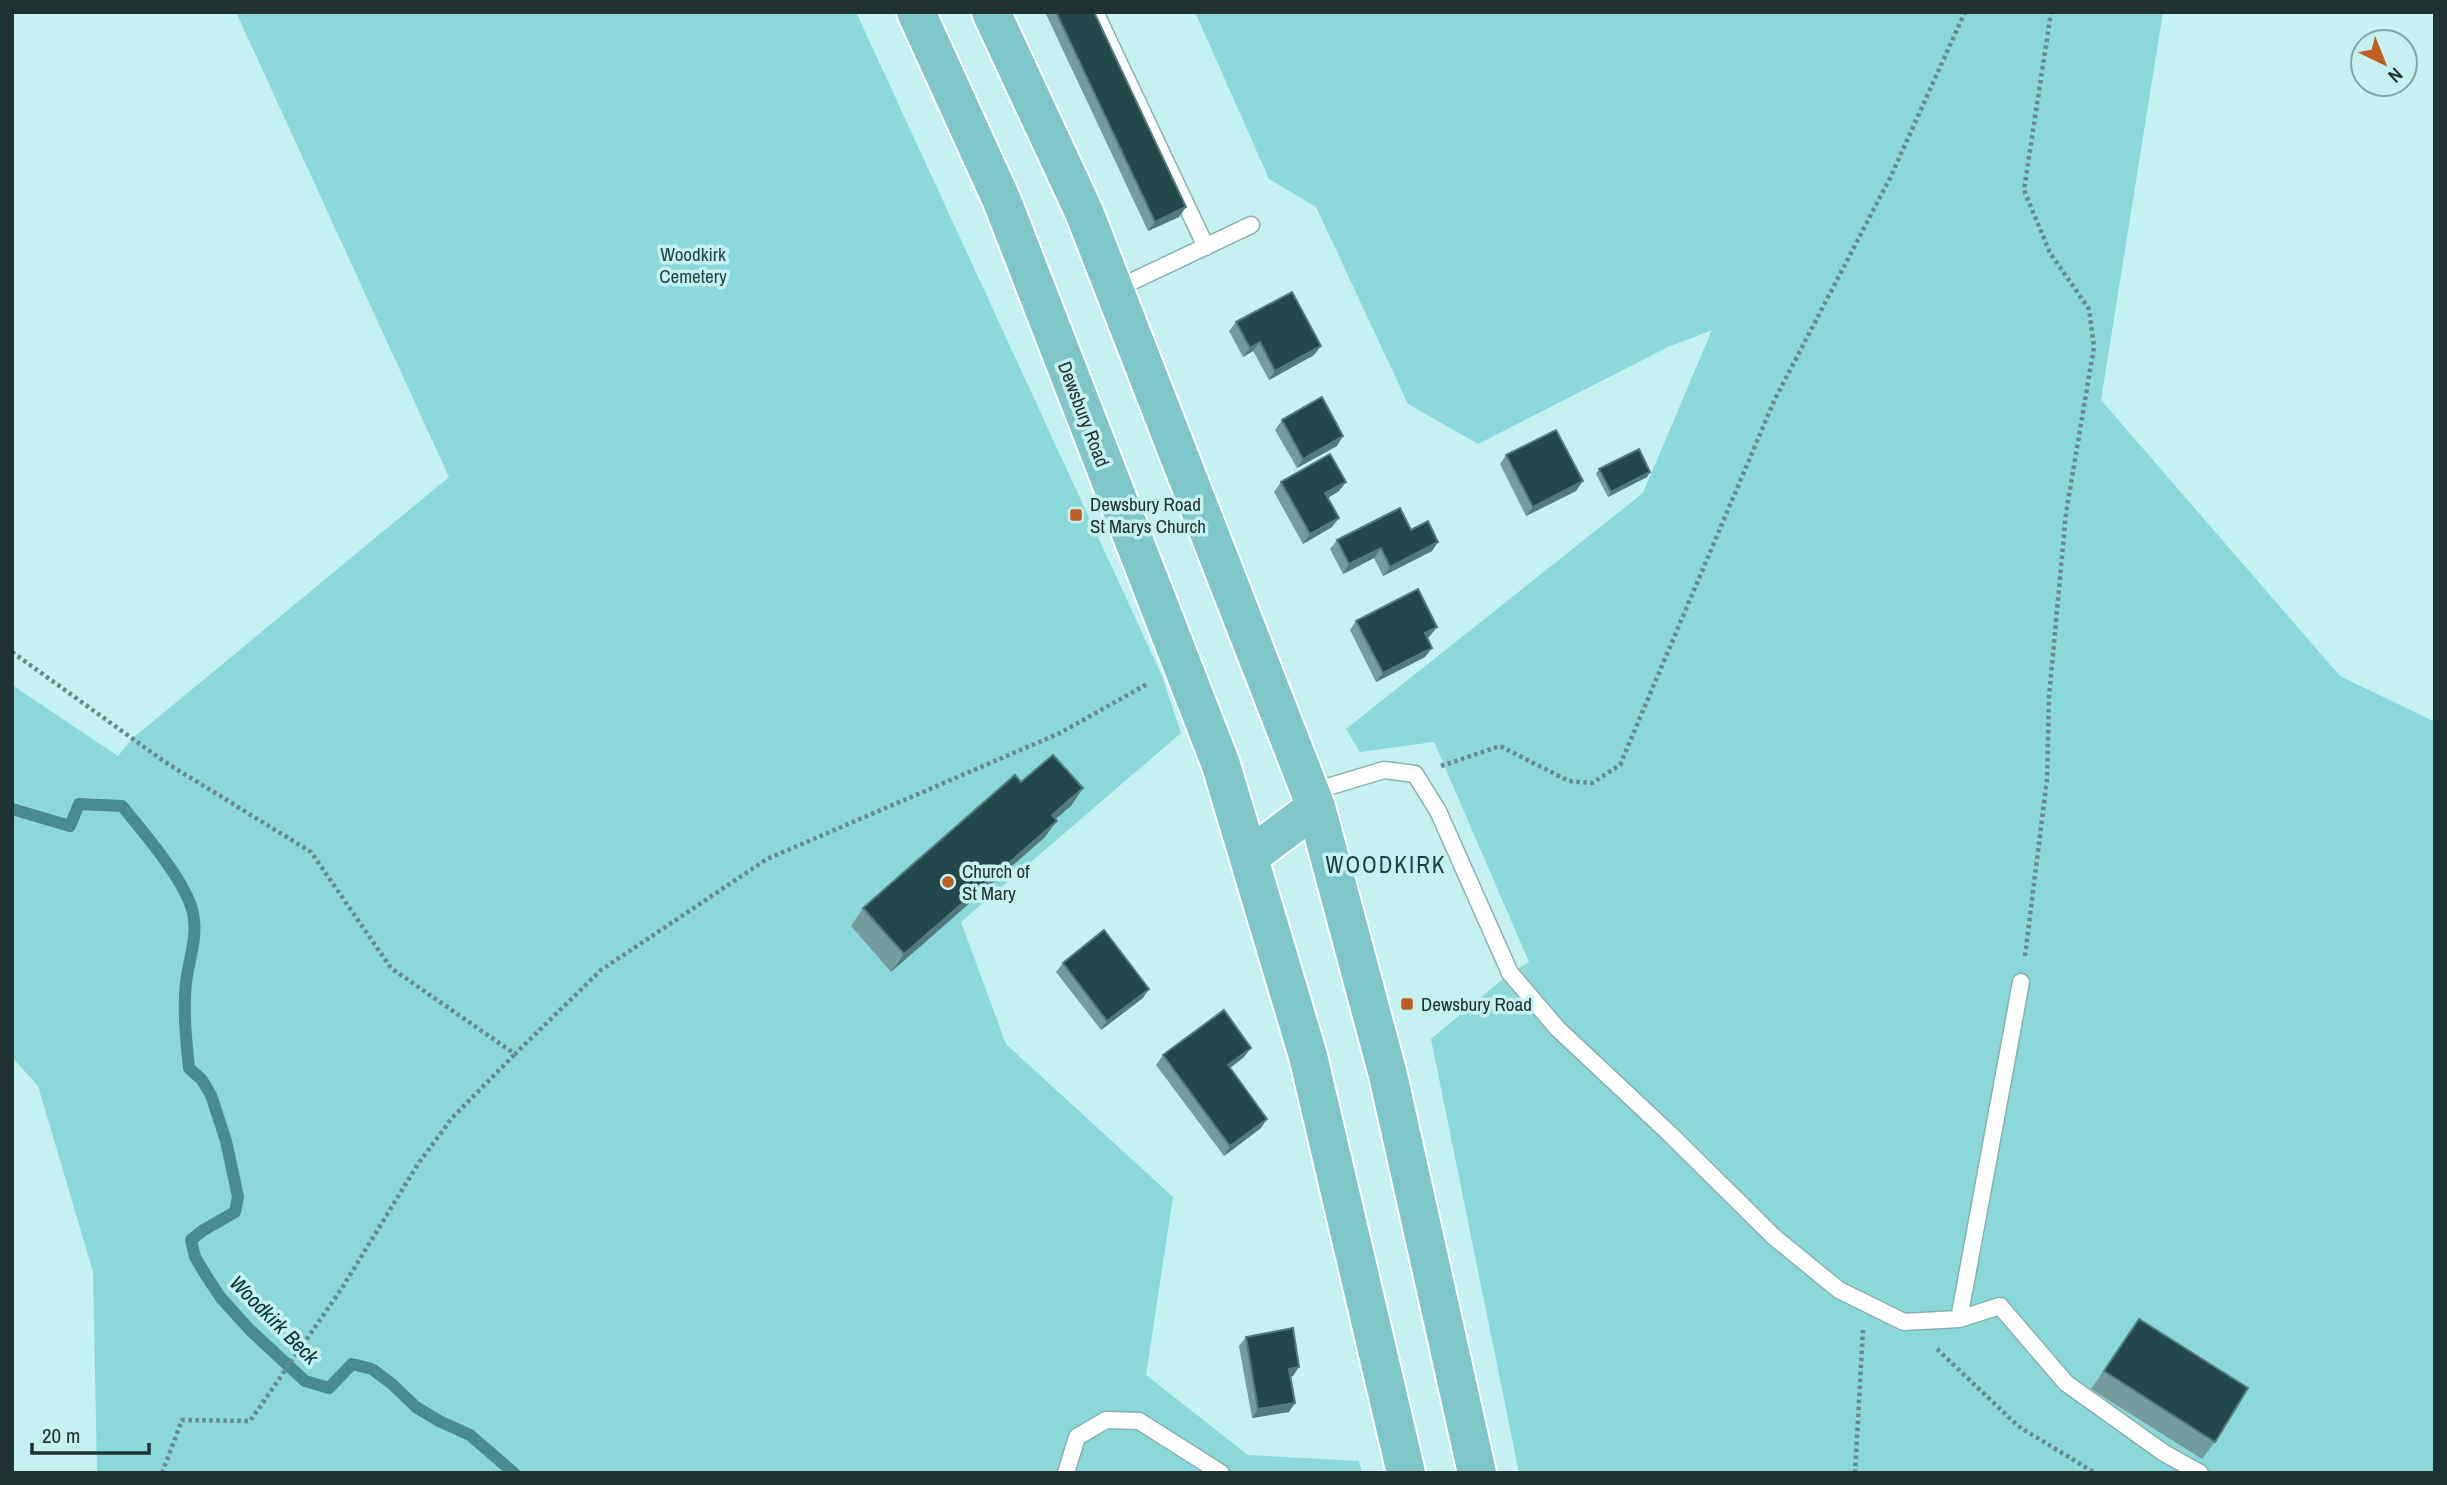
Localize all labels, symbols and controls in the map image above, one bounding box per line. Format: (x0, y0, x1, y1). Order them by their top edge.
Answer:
north arrow (2349, 28, 2419, 98)
text: N (2383, 62, 2409, 89)
park label: Woodkirk Cemetery (659, 241, 727, 289)
street label: Dewsbury Road (1052, 358, 1116, 470)
place label: Dewsbury Road St Marys Church (1090, 491, 1206, 539)
marker: Dewsbury Road St Marys Church (1068, 507, 1084, 523)
district label: WOODKIRK (1326, 849, 1446, 880)
place label: Church of St Mary (962, 858, 1030, 906)
marker: Church of St Mary (940, 874, 956, 890)
place label: Dewsbury Road (1421, 991, 1532, 1017)
marker: Dewsbury Road (1399, 996, 1415, 1012)
water label: Woodkirk Beck (223, 1269, 326, 1372)
scale bar (32, 1412, 149, 1456)
text: 20 m (42, 1421, 80, 1450)

